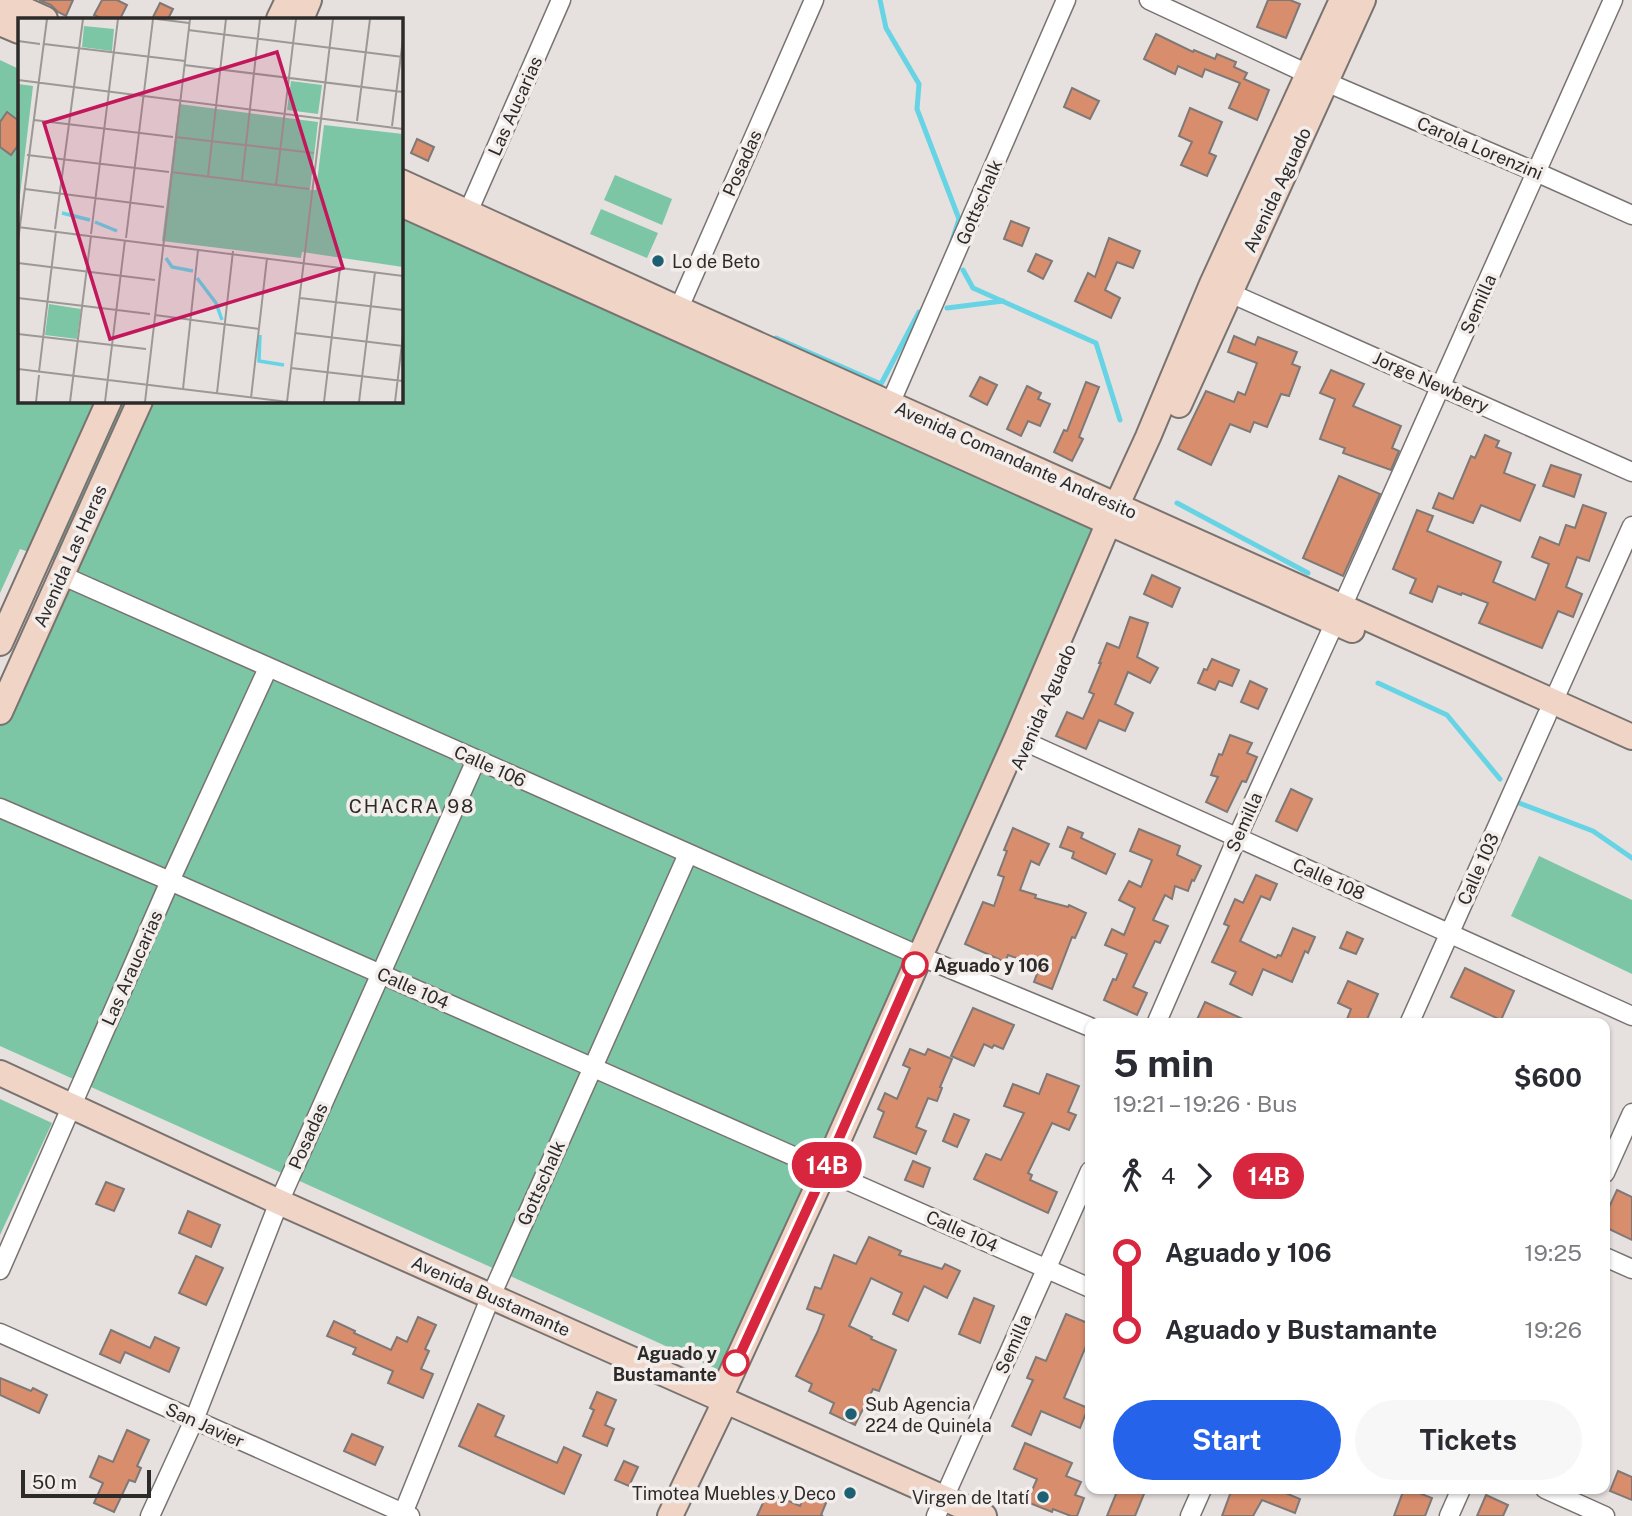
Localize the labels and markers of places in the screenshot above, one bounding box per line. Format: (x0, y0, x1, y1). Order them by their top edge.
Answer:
place label: Lo de Beto (672, 251, 760, 272)
marker: Lo de Beto (650, 253, 666, 269)
marker: Aguado y 106 (902, 952, 928, 978)
place label: Aguado y 106 (934, 955, 1049, 976)
place label: Aguado y Bustamante (613, 1343, 717, 1385)
marker: Aguado y Bustamante (723, 1350, 749, 1376)
place label: Sub Agencia 224 de Quinela (865, 1394, 992, 1436)
marker: Sub Agencia 224 de Quinela (843, 1406, 859, 1422)
place label: Timotea Muebles y Deco (632, 1483, 836, 1504)
marker: Timotea Muebles y Deco (842, 1485, 858, 1501)
place label: Virgen de Itatí (912, 1487, 1030, 1508)
marker: Virgen de Itatí (1035, 1489, 1051, 1505)

